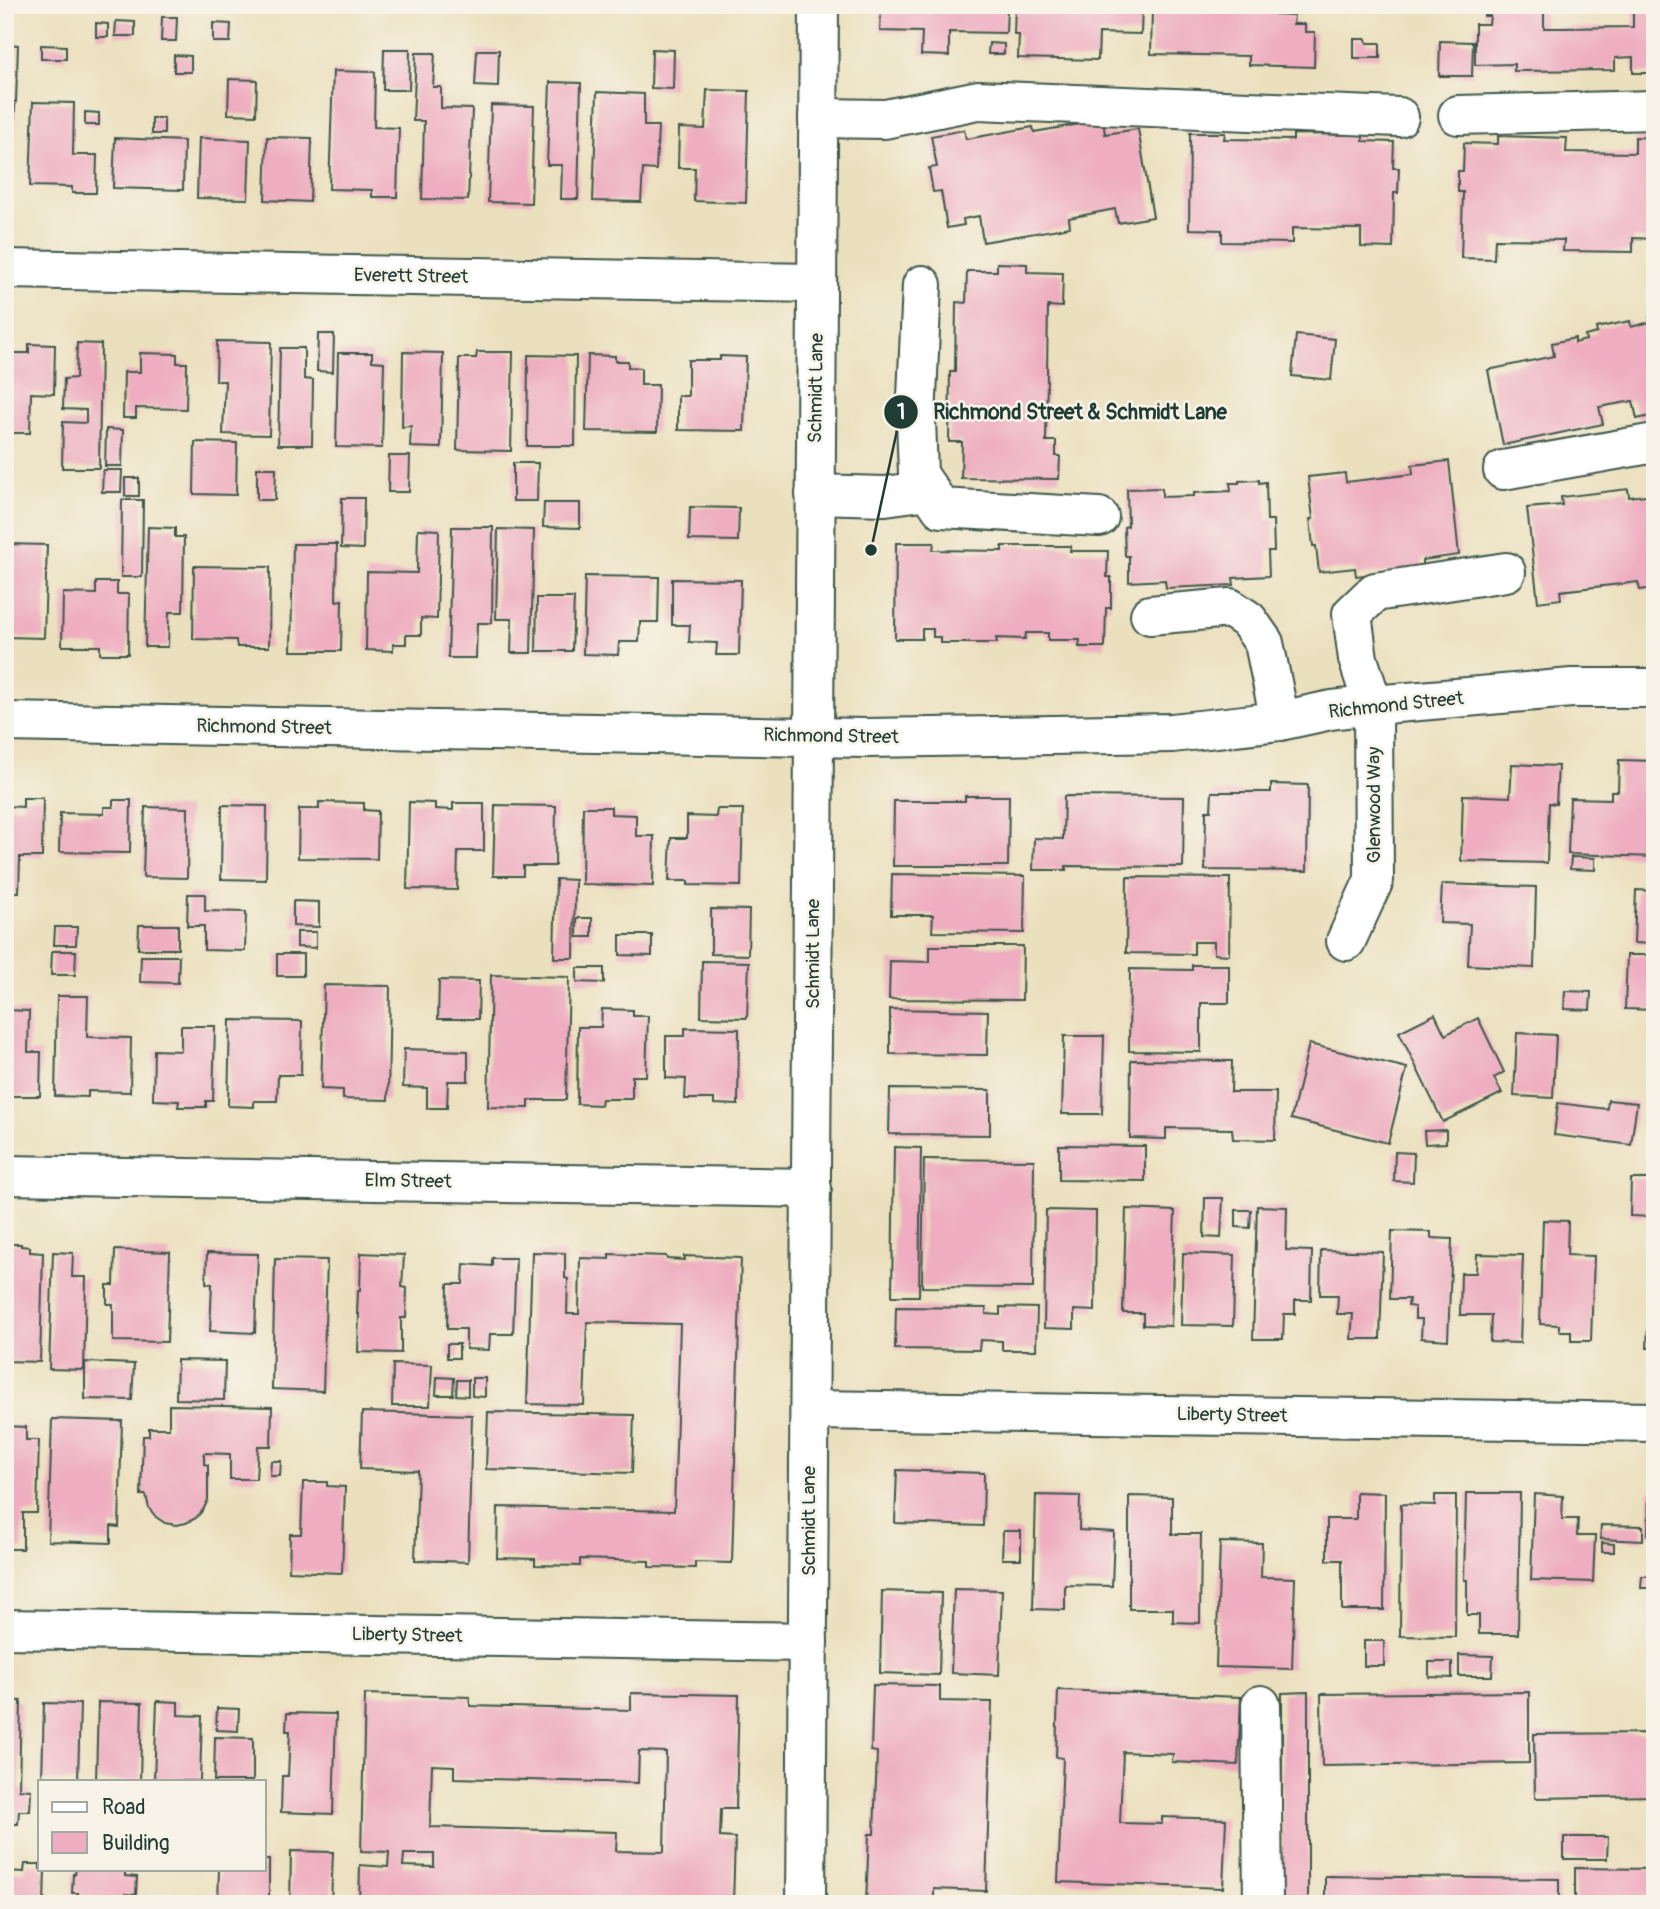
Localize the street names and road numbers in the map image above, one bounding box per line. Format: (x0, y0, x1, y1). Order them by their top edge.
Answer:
street label: Everett Street (354, 263, 469, 289)
street label: Schmidt Lane (803, 332, 829, 443)
street label: Richmond Street (1327, 686, 1465, 724)
street label: Richmond Street (196, 714, 332, 740)
street label: Richmond Street (763, 723, 899, 749)
street label: Glenwood Way (1362, 747, 1386, 863)
street label: Schmidt Lane (801, 898, 825, 1009)
street label: Elm Street (364, 1168, 452, 1194)
street label: Liberty Street (1176, 1402, 1288, 1428)
street label: Schmidt Lane (797, 1465, 821, 1576)
street label: Liberty Street (351, 1622, 463, 1648)

